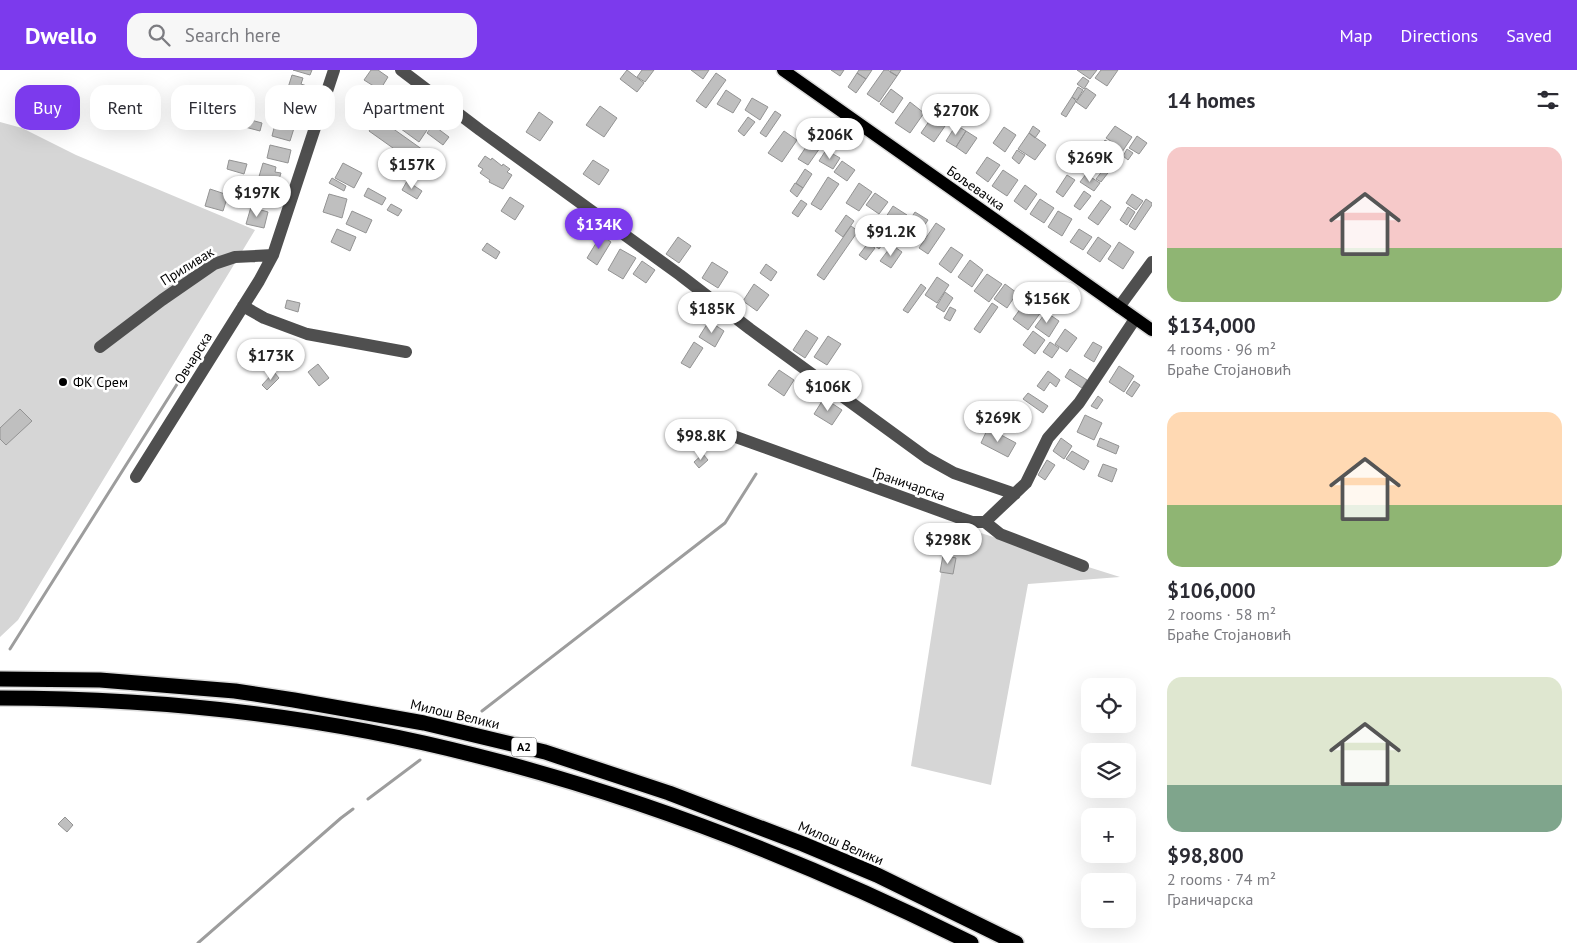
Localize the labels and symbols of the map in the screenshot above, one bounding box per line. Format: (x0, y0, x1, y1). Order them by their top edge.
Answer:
pin: $270K (921, 93, 991, 136)
pin: $206K (795, 118, 865, 160)
pin: $269K (1055, 140, 1125, 183)
pin: $157K (377, 148, 447, 190)
street label: Бољевачка (943, 161, 1009, 215)
pin: $197K (222, 176, 292, 218)
pin: $134K (564, 208, 634, 250)
pin: $91.2K (850, 214, 932, 257)
street label: Приливак (157, 242, 217, 289)
pin: $156K (1012, 282, 1082, 324)
pin: $185K (677, 292, 747, 334)
street label: Овчарска (170, 329, 216, 387)
pin: $173K (236, 338, 306, 381)
pin: $106K (793, 370, 863, 412)
place label: ФК Срем (73, 373, 128, 391)
marker: ФК Срем (57, 376, 69, 388)
pin: $269K (963, 400, 1033, 443)
pin: $98.8K (660, 418, 742, 461)
street label: Граничарска (870, 463, 948, 505)
pin: $298K (913, 522, 983, 565)
street label: Милош Велики (408, 695, 502, 733)
road number: A2 (512, 738, 536, 756)
street label: Милош Велики (795, 817, 887, 869)

